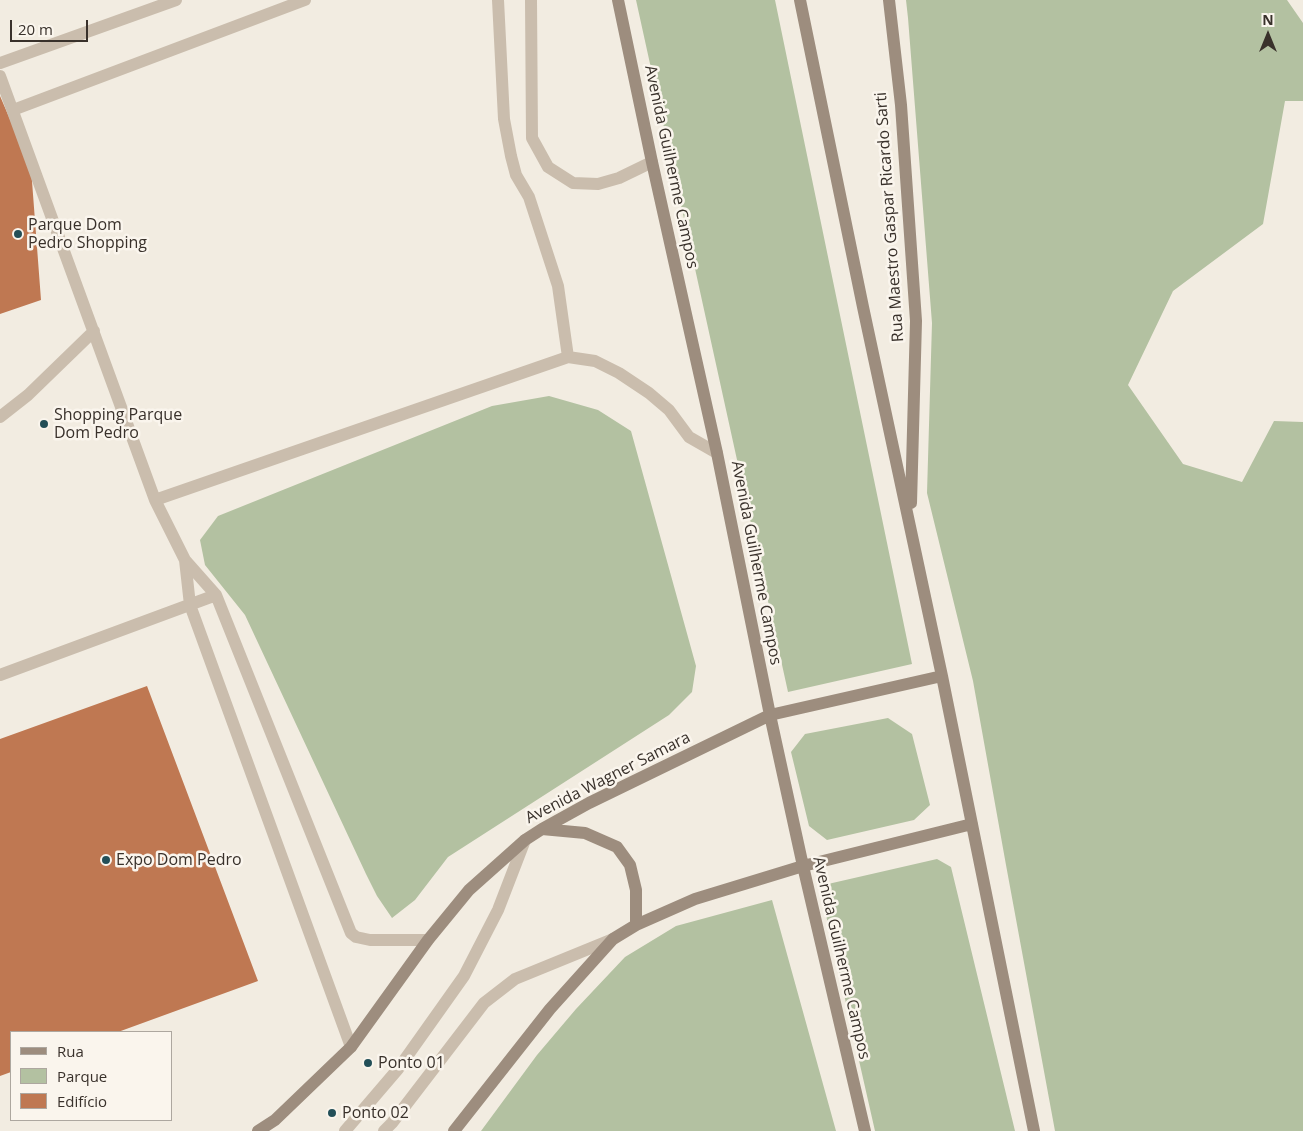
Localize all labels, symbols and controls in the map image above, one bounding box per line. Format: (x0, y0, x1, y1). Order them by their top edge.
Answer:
scale bar (12, 10, 90, 42)
north arrow (1243, 10, 1293, 60)
text: N (1262, 10, 1274, 29)
text: 20 m (18, 19, 53, 39)
street label: Avenida Guilherme Campos (640, 64, 702, 270)
street label: Rua Maestro Gaspar Ricardo Sarti (872, 91, 908, 343)
place label: Parque Dom Pedro Shopping (28, 215, 147, 253)
marker: Parque Dom Pedro Shopping (12, 228, 24, 240)
place label: Shopping Parque Dom Pedro (54, 405, 182, 443)
marker: Shopping Parque Dom Pedro (38, 418, 50, 430)
street label: Avenida Guilherme Campos (727, 459, 785, 667)
street label: Avenida Wagner Samara (522, 728, 694, 828)
place label: Expo Dom Pedro (116, 850, 242, 870)
marker: Expo Dom Pedro (100, 854, 112, 866)
street label: Avenida Guilherme Campos (808, 855, 874, 1061)
legend (10, 1031, 172, 1121)
text: Rua (57, 1041, 84, 1061)
place label: Ponto 01 (378, 1053, 445, 1073)
marker: Ponto 01 (362, 1057, 374, 1069)
text: Parque (57, 1066, 107, 1086)
text: Edifício (57, 1091, 107, 1111)
place label: Ponto 02 (342, 1103, 409, 1123)
marker: Ponto 02 (326, 1107, 338, 1119)

